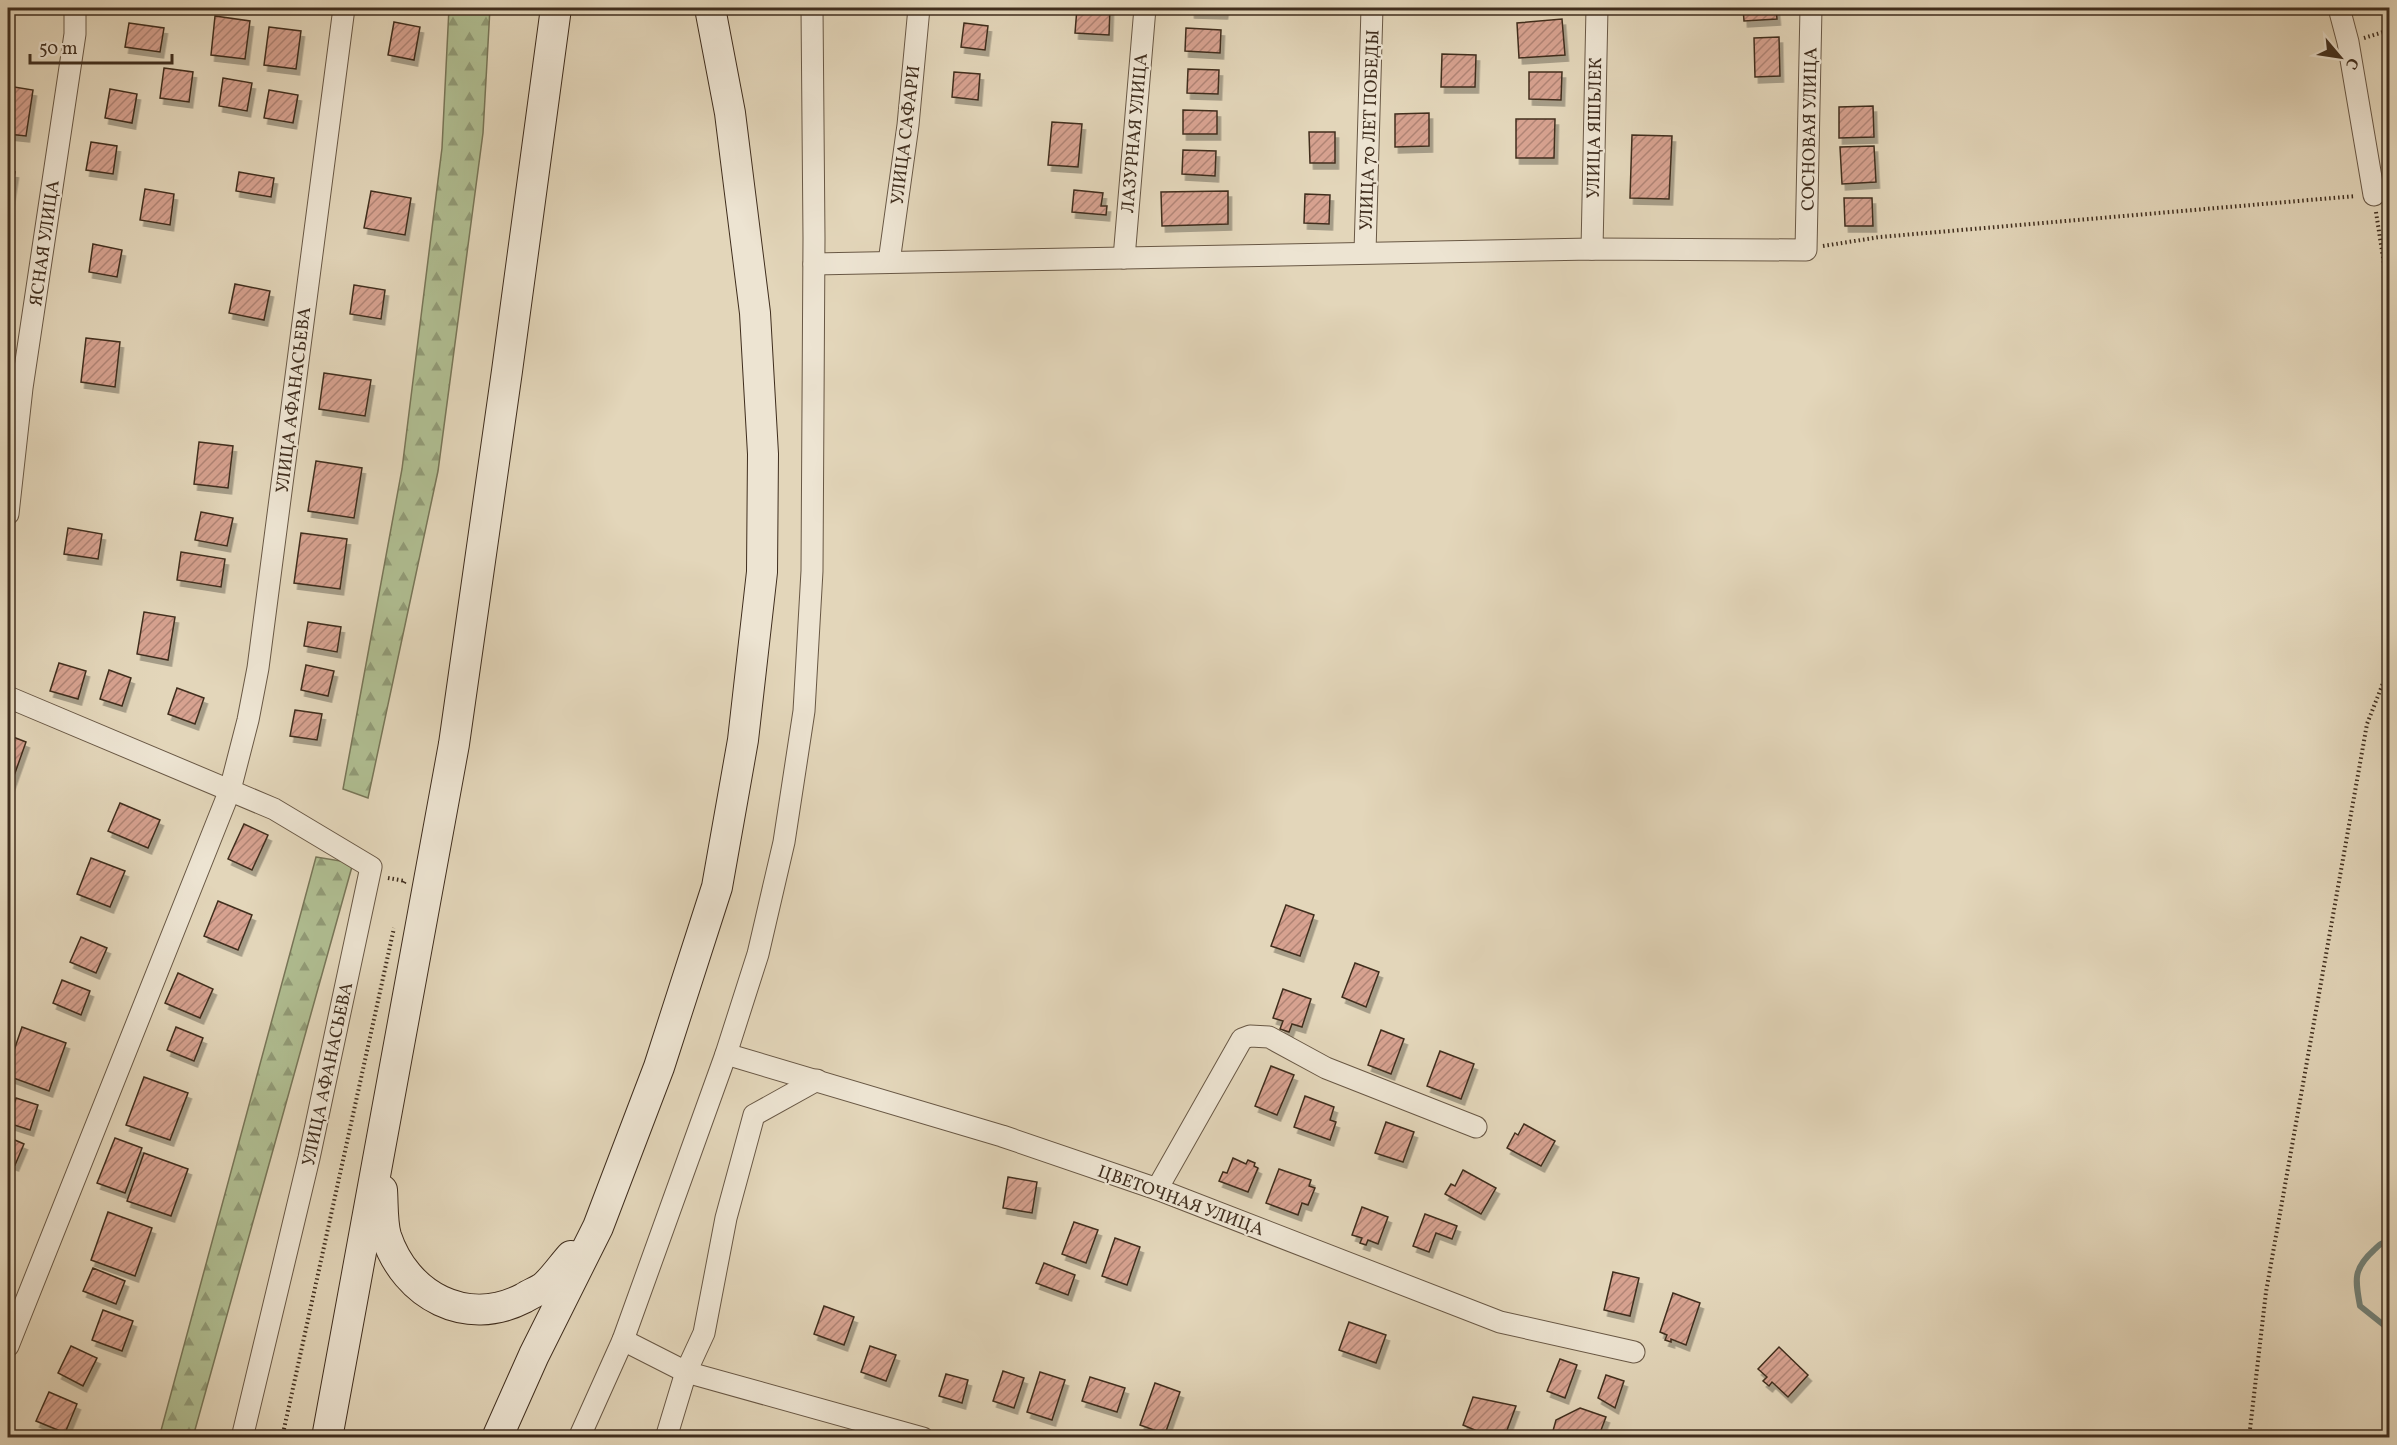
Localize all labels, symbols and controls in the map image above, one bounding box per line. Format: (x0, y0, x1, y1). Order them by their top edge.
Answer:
scale bar (30, 27, 172, 65)
north arrow (2310, 27, 2370, 87)
street label: УЛИЦА 70 ЛЕТ ПОБЕДЫ (1354, 29, 1387, 231)
text: 50 m (39, 37, 78, 62)
street label: СОСНОВАЯ УЛИЦА (1797, 47, 1824, 211)
street label: ЛАЗУРНАЯ УЛИЦА (1116, 52, 1155, 214)
text: С (2339, 53, 2363, 73)
street label: УЛИЦА ЯШЬЛЕК (1582, 57, 1609, 199)
street label: УЛИЦА САФАРИ (886, 64, 927, 206)
street label: ЯСНАЯ УЛИЦА (24, 178, 67, 308)
street label: УЛИЦА АФАНАСЬЕВА (271, 305, 318, 495)
street label: УЛИЦА АФАНАСЬЕВА (297, 980, 360, 1169)
street label: ЦВЕТОЧНАЯ УЛИЦА (1094, 1160, 1267, 1243)

